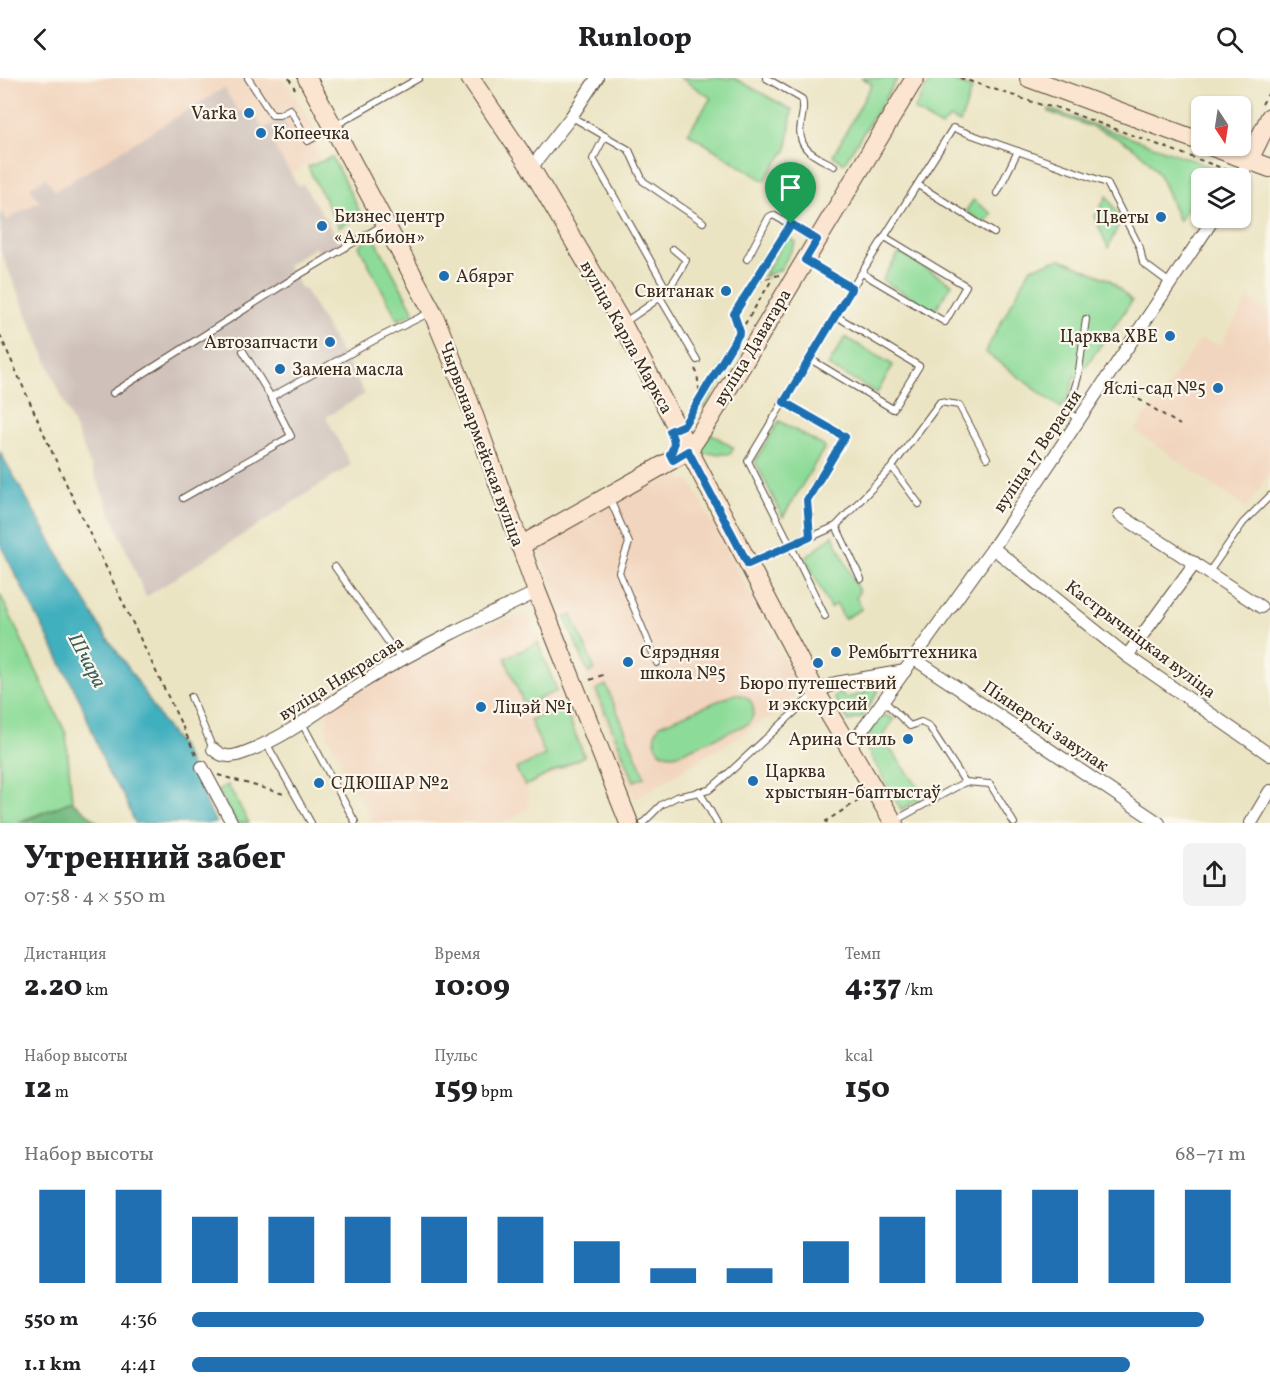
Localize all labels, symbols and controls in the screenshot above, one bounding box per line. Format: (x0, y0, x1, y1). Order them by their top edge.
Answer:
text: Runloop (578, 20, 692, 58)
icon: back (24, 23, 57, 56)
icon: search (1213, 23, 1246, 56)
north arrow (1191, 96, 1251, 156)
map controls (1191, 96, 1251, 228)
place label: Varka (191, 102, 237, 127)
marker: Varka (242, 106, 256, 120)
place label: Копеечка (273, 122, 350, 147)
marker: Копеечка (254, 126, 268, 140)
pin (765, 162, 816, 224)
button: layers (1191, 168, 1251, 228)
icon: arrive (774, 171, 807, 204)
place label: Бизнес центр «Альбион» (334, 205, 445, 251)
place label: Цветы (1096, 206, 1149, 231)
marker: Цветы (1154, 210, 1168, 224)
marker: Бизнес центр «Альбион» (315, 219, 329, 233)
street label: вуліца Карла Маркса (573, 257, 678, 419)
place label: Абярэг (456, 265, 514, 290)
marker: Абярэг (437, 269, 451, 283)
place label: Свитанак (635, 280, 714, 305)
street label: вуліца Даватара (708, 284, 798, 411)
marker: Свитанак (719, 284, 733, 298)
place label: Царква ХВЕ (1060, 325, 1158, 350)
marker: Царква ХВЕ (1163, 329, 1177, 343)
place label: Автозапчасти (204, 331, 318, 356)
marker: Автозапчасти (323, 335, 337, 349)
street label: Чырвонаармейская вуліца (432, 338, 529, 551)
place label: Замена масла (292, 358, 404, 383)
marker: Замена масла (273, 362, 287, 376)
place label: Яслі-сад №5 (1103, 377, 1206, 402)
marker: Яслі-сад №5 (1211, 381, 1225, 395)
street label: вуліца 17 Верасня (988, 385, 1089, 518)
street label: Кастрычніцкая вуліца (1059, 575, 1221, 705)
water label: Шчара (60, 629, 112, 693)
street label: вуліца Някрасава (274, 631, 409, 728)
place label: Сярэдняя школа №5 (640, 641, 726, 687)
place label: Рембыттехника (848, 641, 978, 666)
marker: Рембыттехника (829, 645, 843, 659)
marker: Сярэдняя школа №5 (621, 655, 635, 669)
marker: Бюро путешествий и экскурсий (811, 656, 825, 670)
place label: Бюро путешествий и экскурсий (739, 672, 897, 718)
street label: Піянерскі завулак (977, 676, 1114, 779)
place label: Ліцэй №1 (493, 696, 573, 721)
marker: Ліцэй №1 (474, 700, 488, 714)
place label: Арина Стиль (789, 728, 896, 753)
marker: Арина Стиль (901, 732, 915, 746)
place label: Царква хрыстыян-баптыстаў (765, 760, 941, 806)
place label: СДЮШАР №2 (331, 772, 449, 797)
marker: Царква хрыстыян-баптыстаў (746, 774, 760, 788)
marker: СДЮШАР №2 (312, 776, 326, 790)
text: Утренний забег (24, 837, 285, 883)
button: share (1183, 843, 1246, 906)
text: 07:58 · 4 × 550 m (24, 883, 166, 911)
text: Дистанция (24, 944, 106, 966)
text: Время (434, 944, 480, 966)
text: Темп (845, 944, 881, 966)
text: 2.20 (24, 966, 82, 1008)
text: 10:09 (434, 966, 510, 1008)
text: 4:37 (845, 966, 901, 1008)
text: km (82, 980, 109, 1002)
text: /km (901, 980, 933, 1002)
text: Набор высоты (24, 1046, 128, 1068)
text: Пульс (434, 1046, 478, 1068)
text: kcal (845, 1046, 873, 1068)
text: 12 (24, 1068, 52, 1110)
text: 159 (434, 1068, 478, 1110)
text: 150 (845, 1068, 890, 1110)
text: m (52, 1082, 69, 1104)
text: bpm (478, 1082, 513, 1104)
text: Набор высоты (24, 1141, 154, 1169)
text: 68–71 m (1175, 1141, 1246, 1169)
text: 550 m (24, 1306, 79, 1334)
text: 4:36 (120, 1306, 157, 1334)
text: 1.1 km (24, 1351, 81, 1379)
text: 4:41 (120, 1351, 156, 1379)

